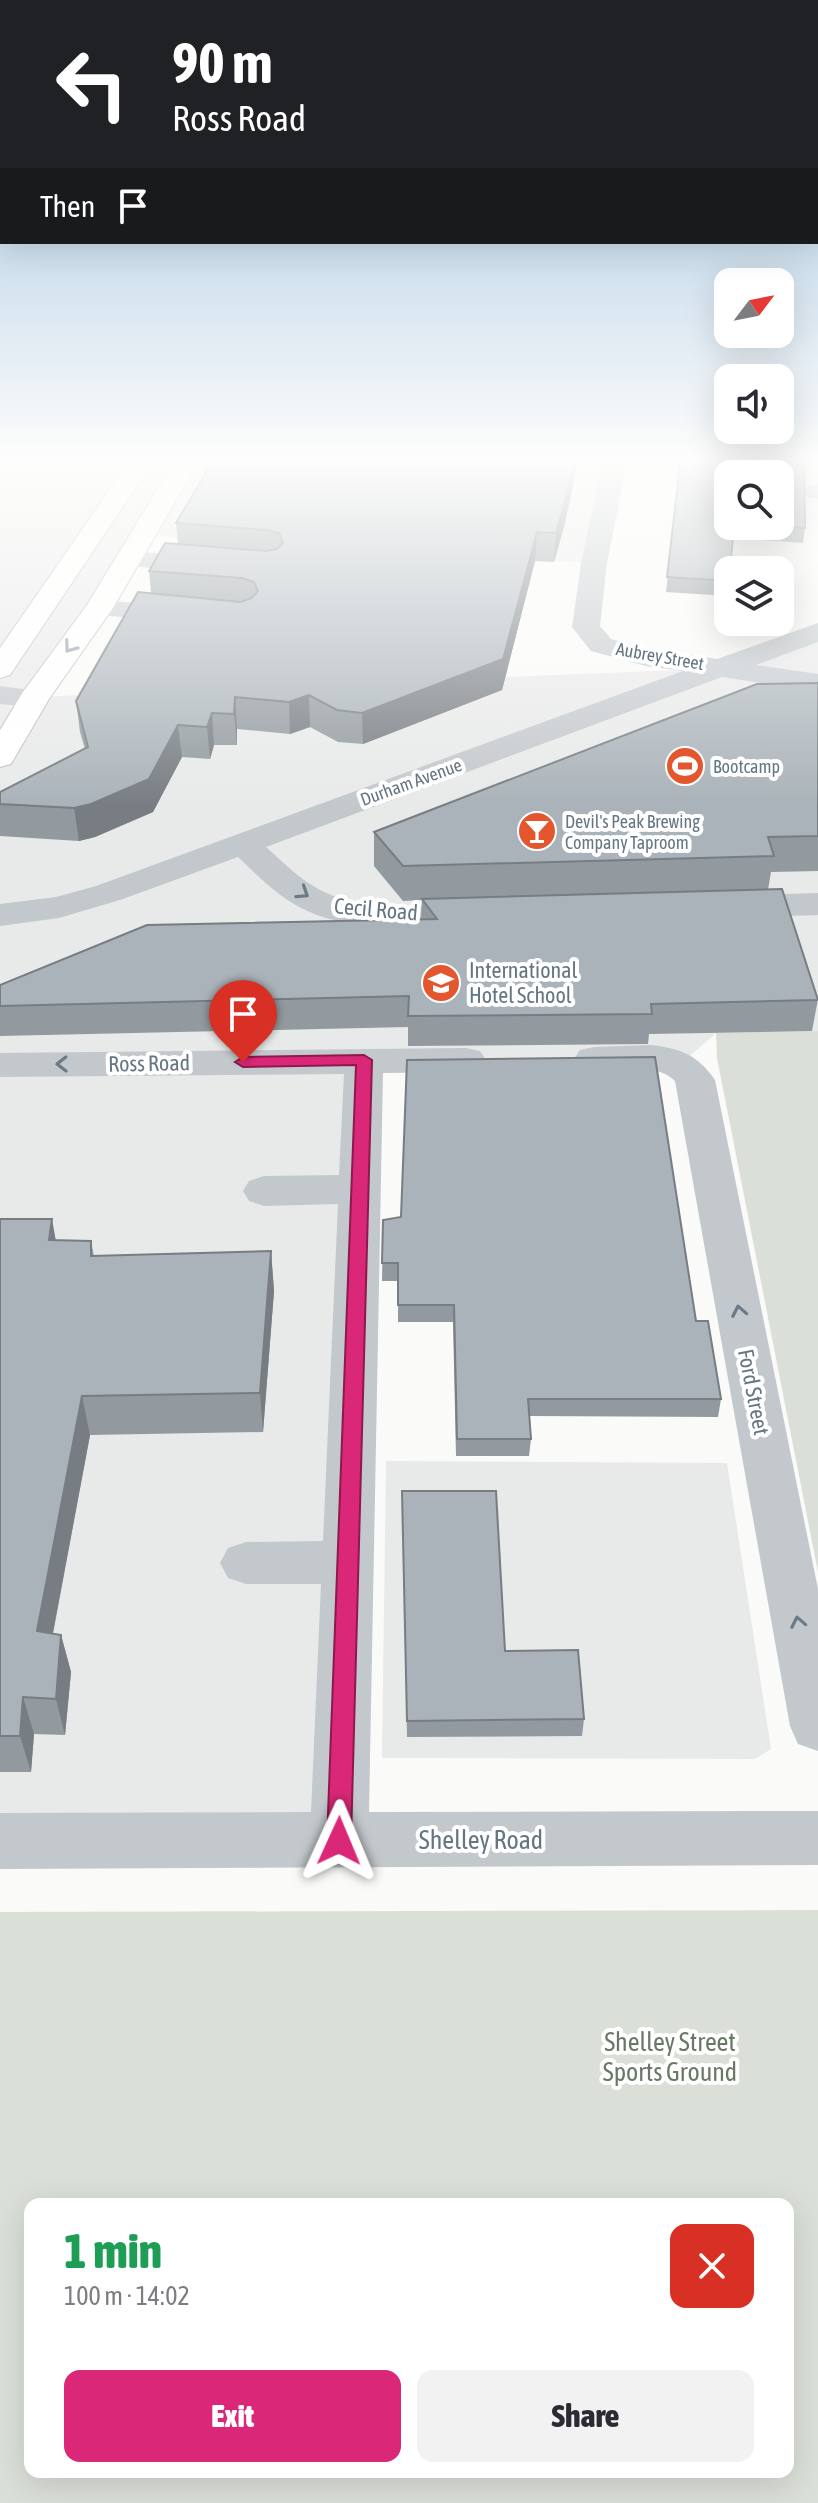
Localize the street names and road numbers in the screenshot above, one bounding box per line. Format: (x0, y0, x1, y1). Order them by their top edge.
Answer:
street label: Aubrey Street (614, 638, 706, 674)
street label: Durham Avenue (357, 754, 465, 810)
street label: Cecil Road (333, 892, 419, 926)
street label: Ross Road (108, 1049, 190, 1077)
street label: Ford Street (733, 1347, 775, 1437)
street label: Shelley Road (419, 1825, 543, 1855)

